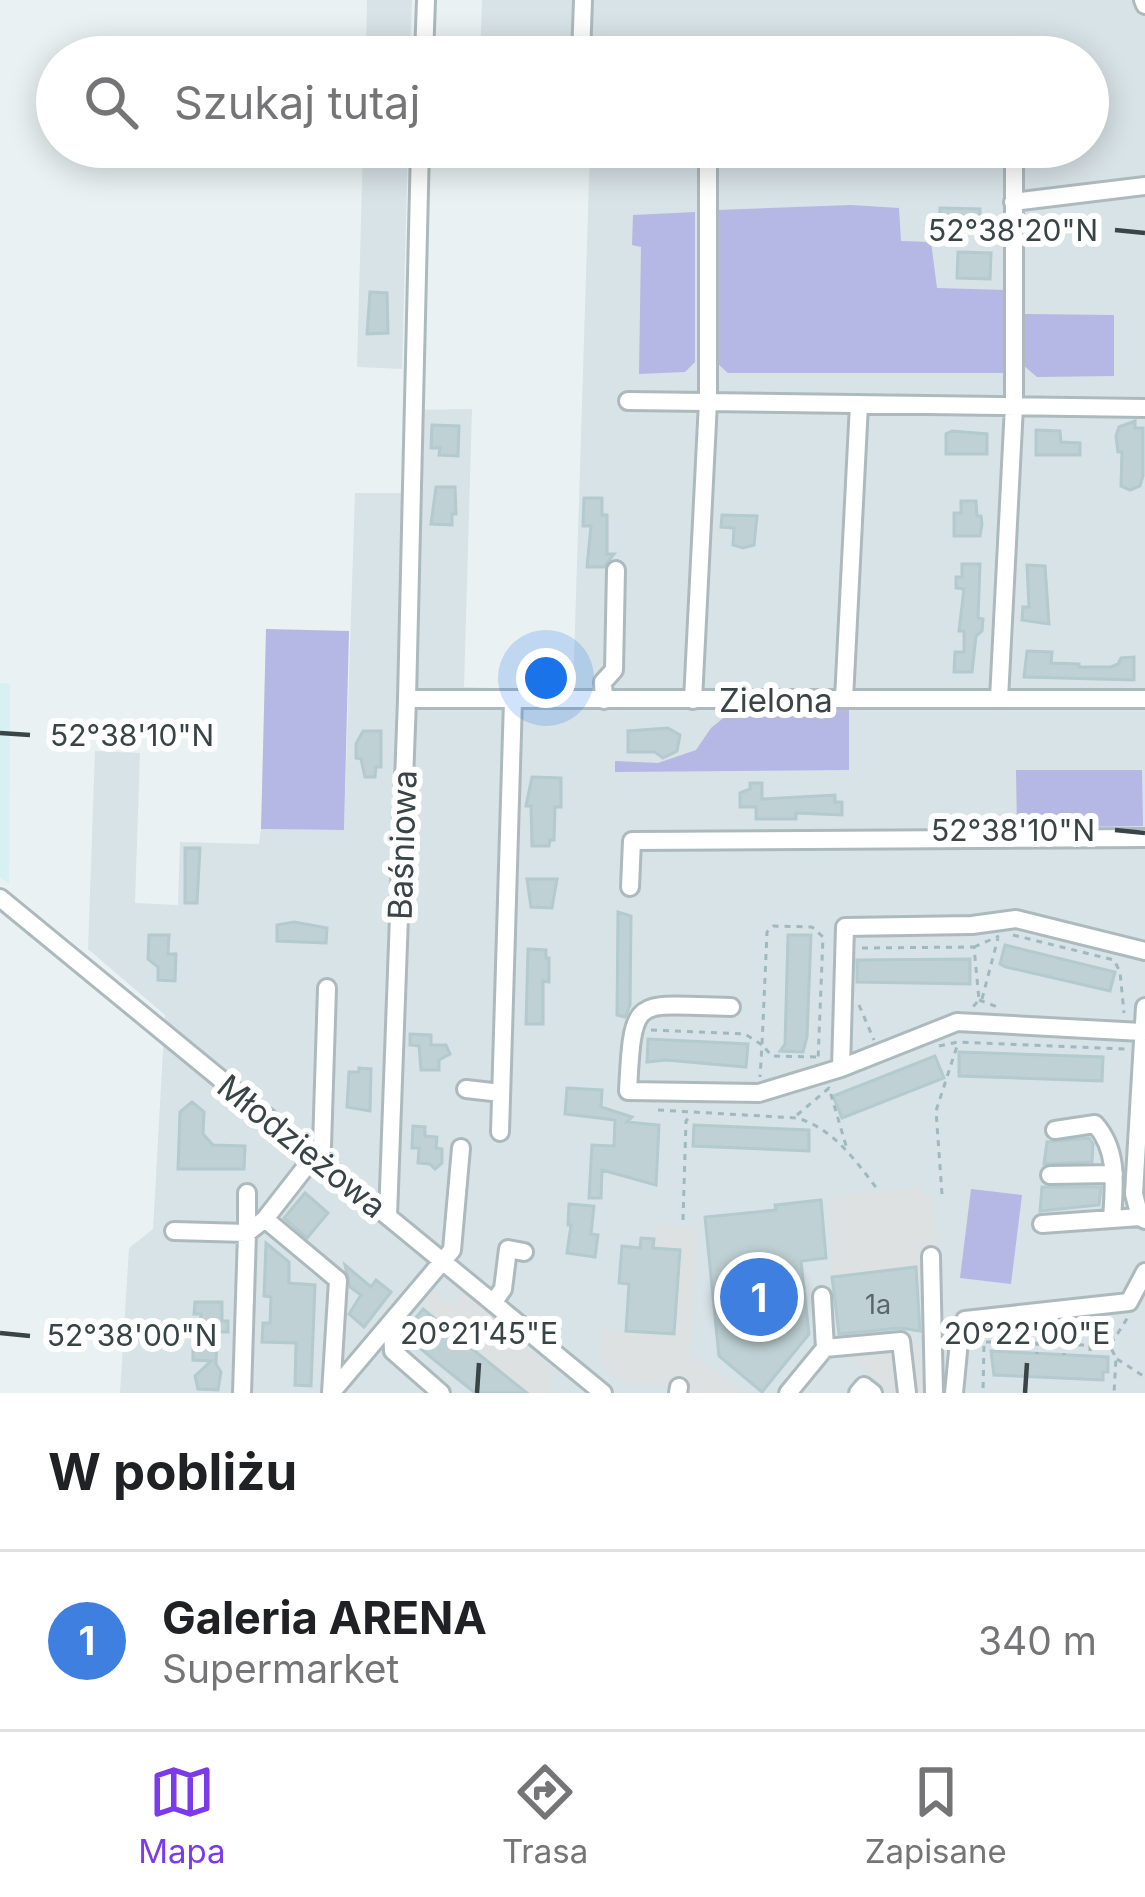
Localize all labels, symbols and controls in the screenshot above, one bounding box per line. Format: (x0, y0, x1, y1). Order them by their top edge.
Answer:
search box (36, 36, 1109, 168)
icon: search (78, 69, 144, 135)
text: Szukaj tutaj (174, 75, 420, 130)
text: 52°38'20"N (928, 212, 1098, 248)
your location (516, 648, 576, 708)
street label: Zielona (719, 680, 833, 720)
text: 52°38'10"N (50, 717, 214, 753)
street label: Baśniowa (379, 769, 425, 921)
text: 52°38'10"N (931, 812, 1095, 848)
street label: Młodzieżowa (210, 1066, 394, 1226)
pin: 1 (720, 1252, 798, 1342)
house number: 1a (865, 1288, 891, 1321)
text: 20°21'45"E (400, 1315, 558, 1351)
text: 20°22'00"E (944, 1315, 1110, 1351)
text: 52°38'00"N (47, 1317, 217, 1353)
text: W pobliżu (48, 1441, 297, 1502)
text: Galeria ARENA (162, 1590, 487, 1645)
text: 1 (79, 1617, 95, 1664)
text: 340 m (978, 1617, 1097, 1664)
text: Supermarket (162, 1645, 399, 1692)
tab: Mapa (138, 1759, 226, 1871)
tab: Trasa (502, 1759, 588, 1871)
tab: Zapisane (865, 1759, 1007, 1871)

